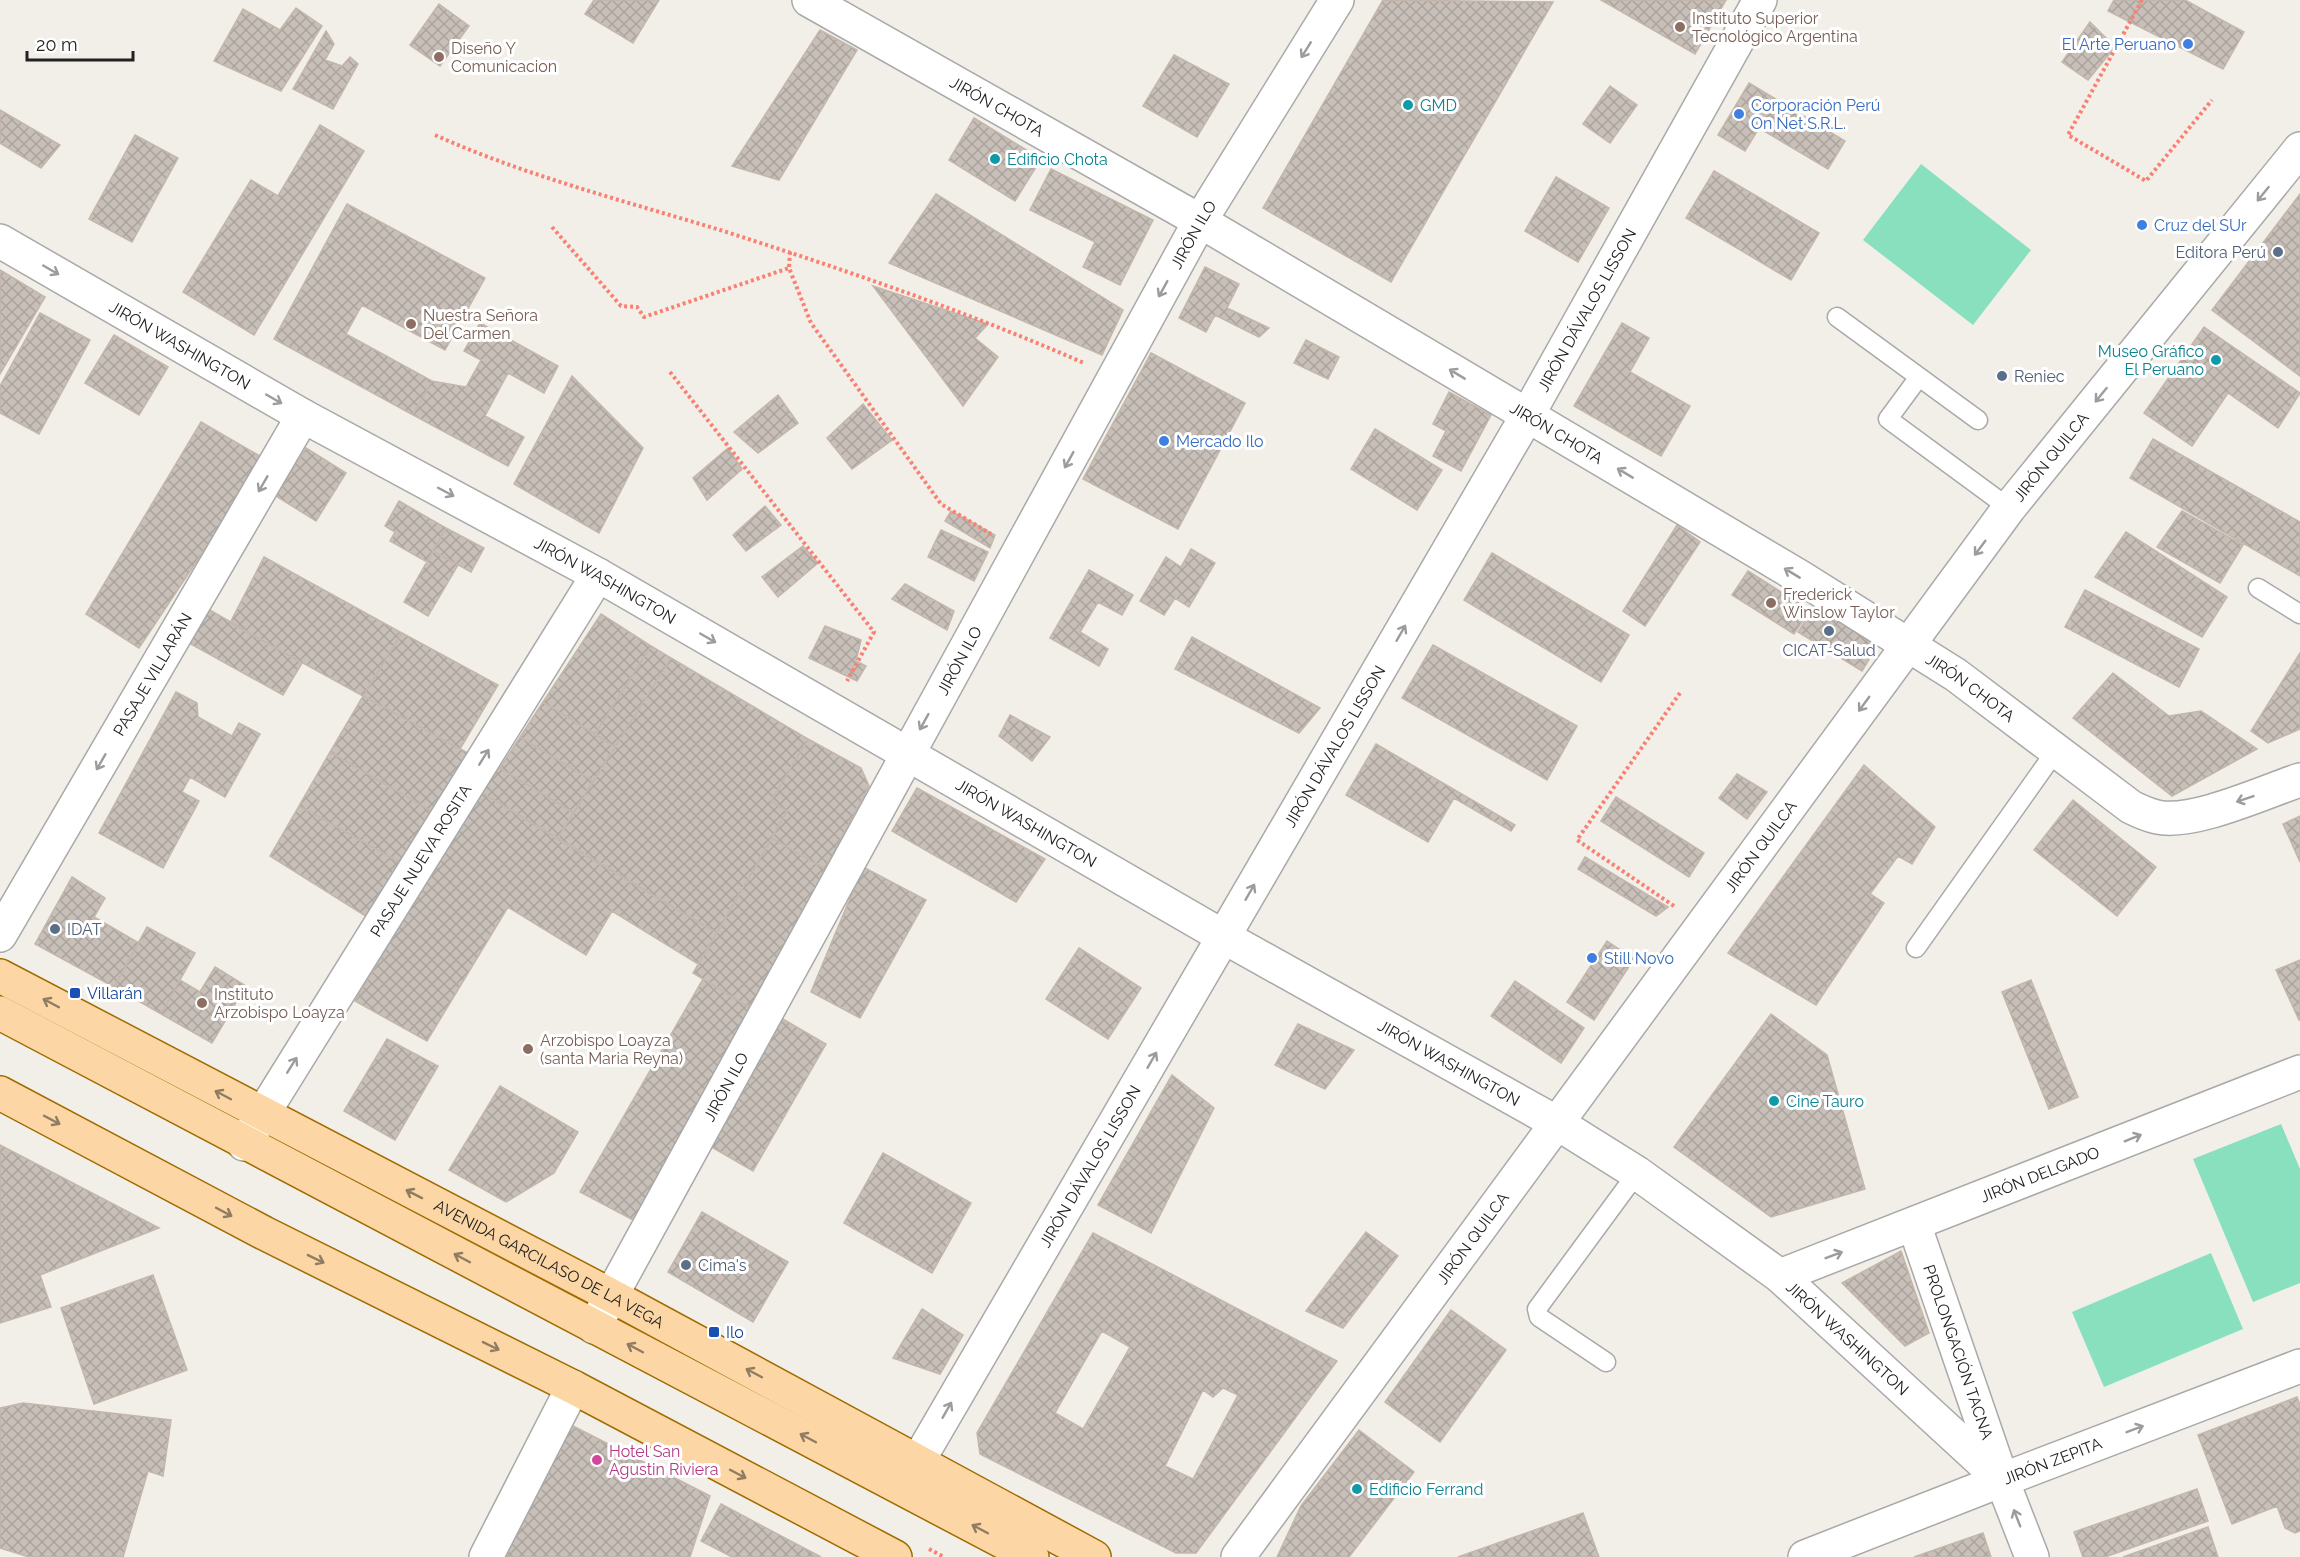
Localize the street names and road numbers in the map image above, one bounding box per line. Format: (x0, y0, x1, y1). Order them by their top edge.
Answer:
street label: JIRÓN CHOTA (947, 72, 1047, 140)
street label: JIRÓN ILO (1166, 197, 1220, 272)
street label: JIRÓN DÁVALOS LISSON (1533, 225, 1640, 395)
street label: JIRÓN WASHINGTON (106, 297, 254, 393)
street label: JIRÓN CHOTA (1507, 398, 1607, 468)
street label: JIRÓN QUILCA (2009, 408, 2093, 505)
street label: JIRÓN WASHINGTON (531, 533, 680, 628)
street label: PASAJE VILLARÁN (109, 609, 196, 739)
street label: JIRÓN ILO (933, 623, 986, 698)
street label: JIRÓN CHOTA (1923, 649, 2019, 726)
street label: JIRÓN DÁVALOS LISSON (1280, 662, 1389, 831)
street label: JIRÓN WASHINGTON (953, 775, 1100, 871)
street label: PASAJE NUEVA ROSITA (366, 781, 475, 940)
street label: JIRÓN QUILCA (1720, 797, 1800, 896)
street label: JIRÓN WASHINGTON (1375, 1016, 1523, 1110)
street label: JIRÓN ILO (699, 1049, 752, 1124)
street label: JIRÓN DÁVALOS LISSON (1035, 1082, 1144, 1251)
street label: JIRÓN DELGADO (1977, 1142, 2102, 1206)
street label: JIRÓN QUILCA (1433, 1188, 1513, 1288)
street label: AVENIDA GARCILASO DE LA VEGA (431, 1195, 668, 1332)
street label: PROLONGACIÓN TACNA (1919, 1262, 1998, 1442)
street label: JIRÓN WASHINGTON (1783, 1277, 1913, 1399)
street label: JIRÓN ZEPITA (2001, 1433, 2104, 1488)

